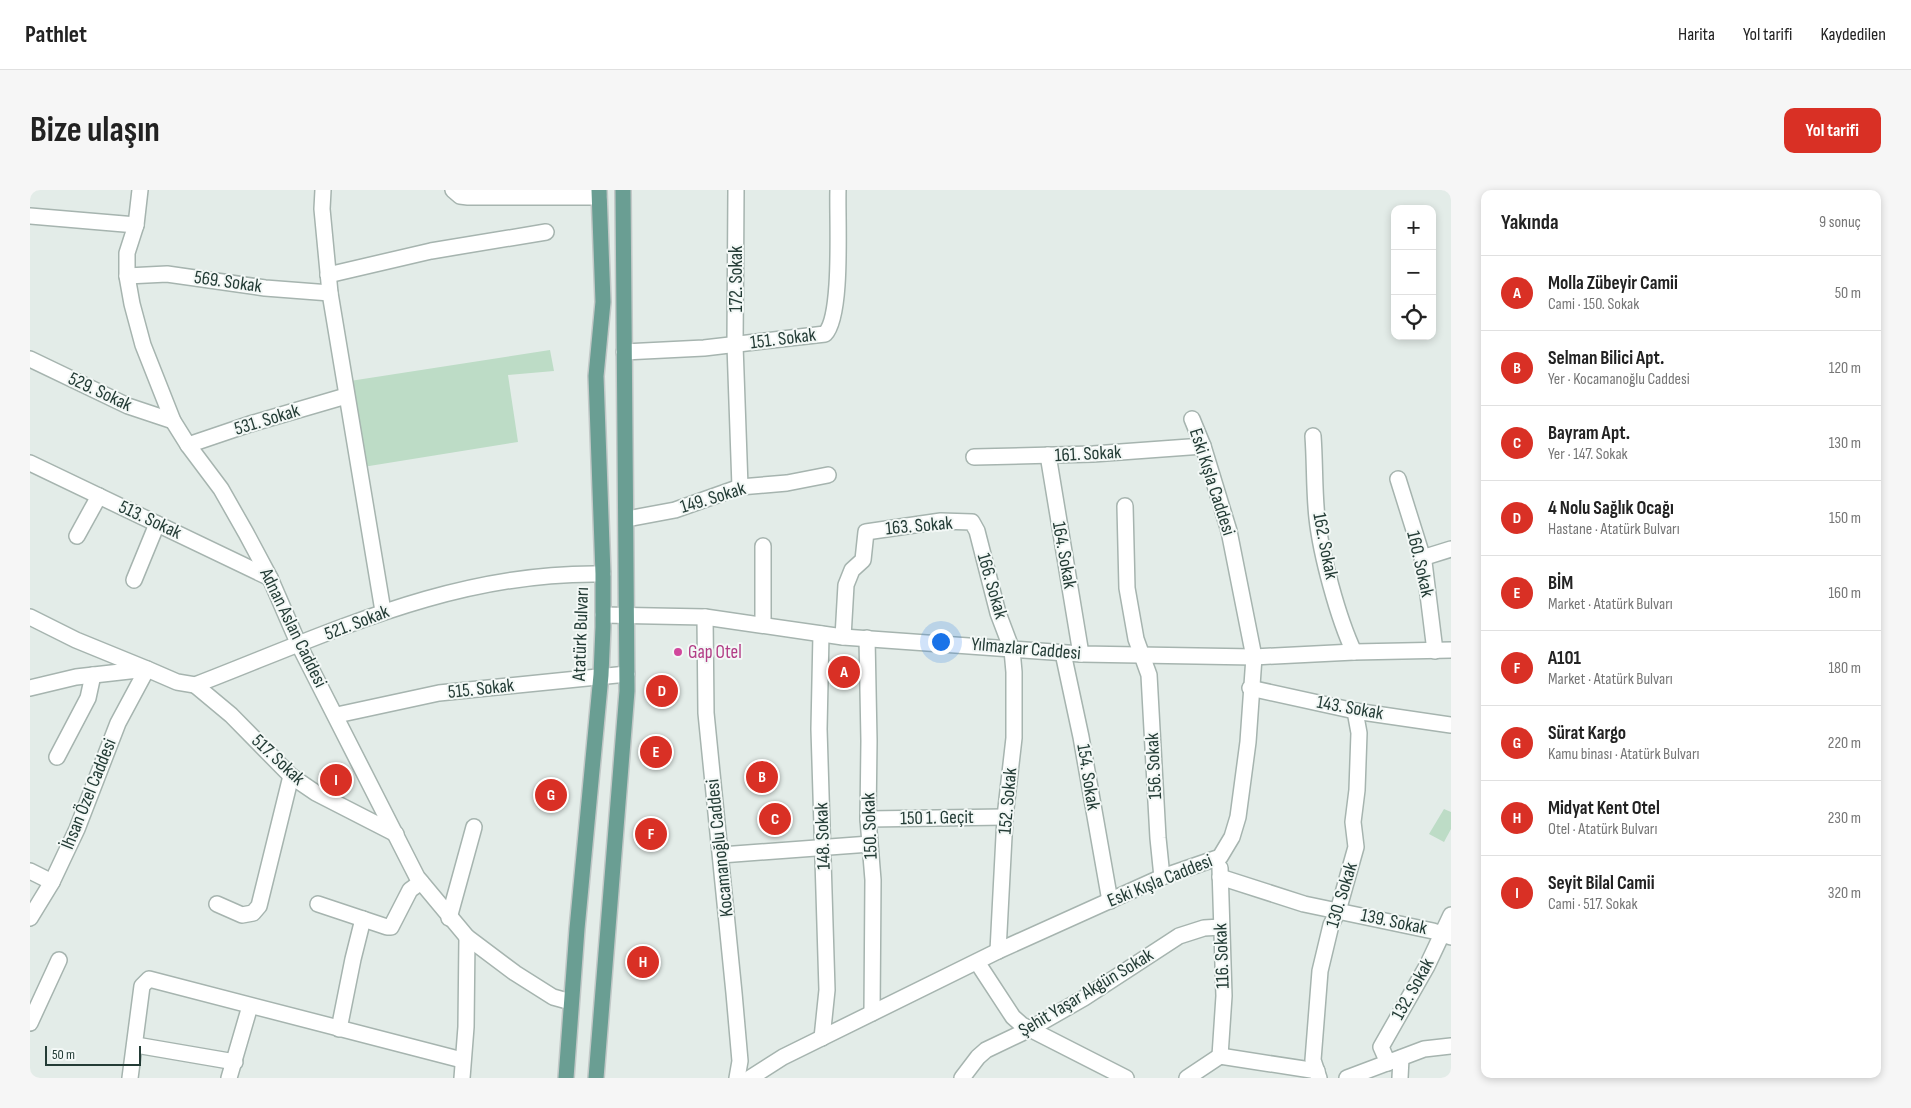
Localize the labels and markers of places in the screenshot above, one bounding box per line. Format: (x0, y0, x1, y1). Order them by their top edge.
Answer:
place label: Gap Otel (688, 641, 742, 664)
marker: Gap Otel (672, 646, 684, 658)
pin: A (828, 653, 860, 691)
pin: D (646, 672, 678, 710)
pin: E (640, 733, 672, 771)
pin: B (746, 758, 778, 796)
pin: I (320, 761, 352, 799)
pin: G (535, 776, 567, 814)
pin: C (759, 800, 791, 838)
pin: F (635, 815, 667, 853)
pin: H (627, 943, 659, 981)

